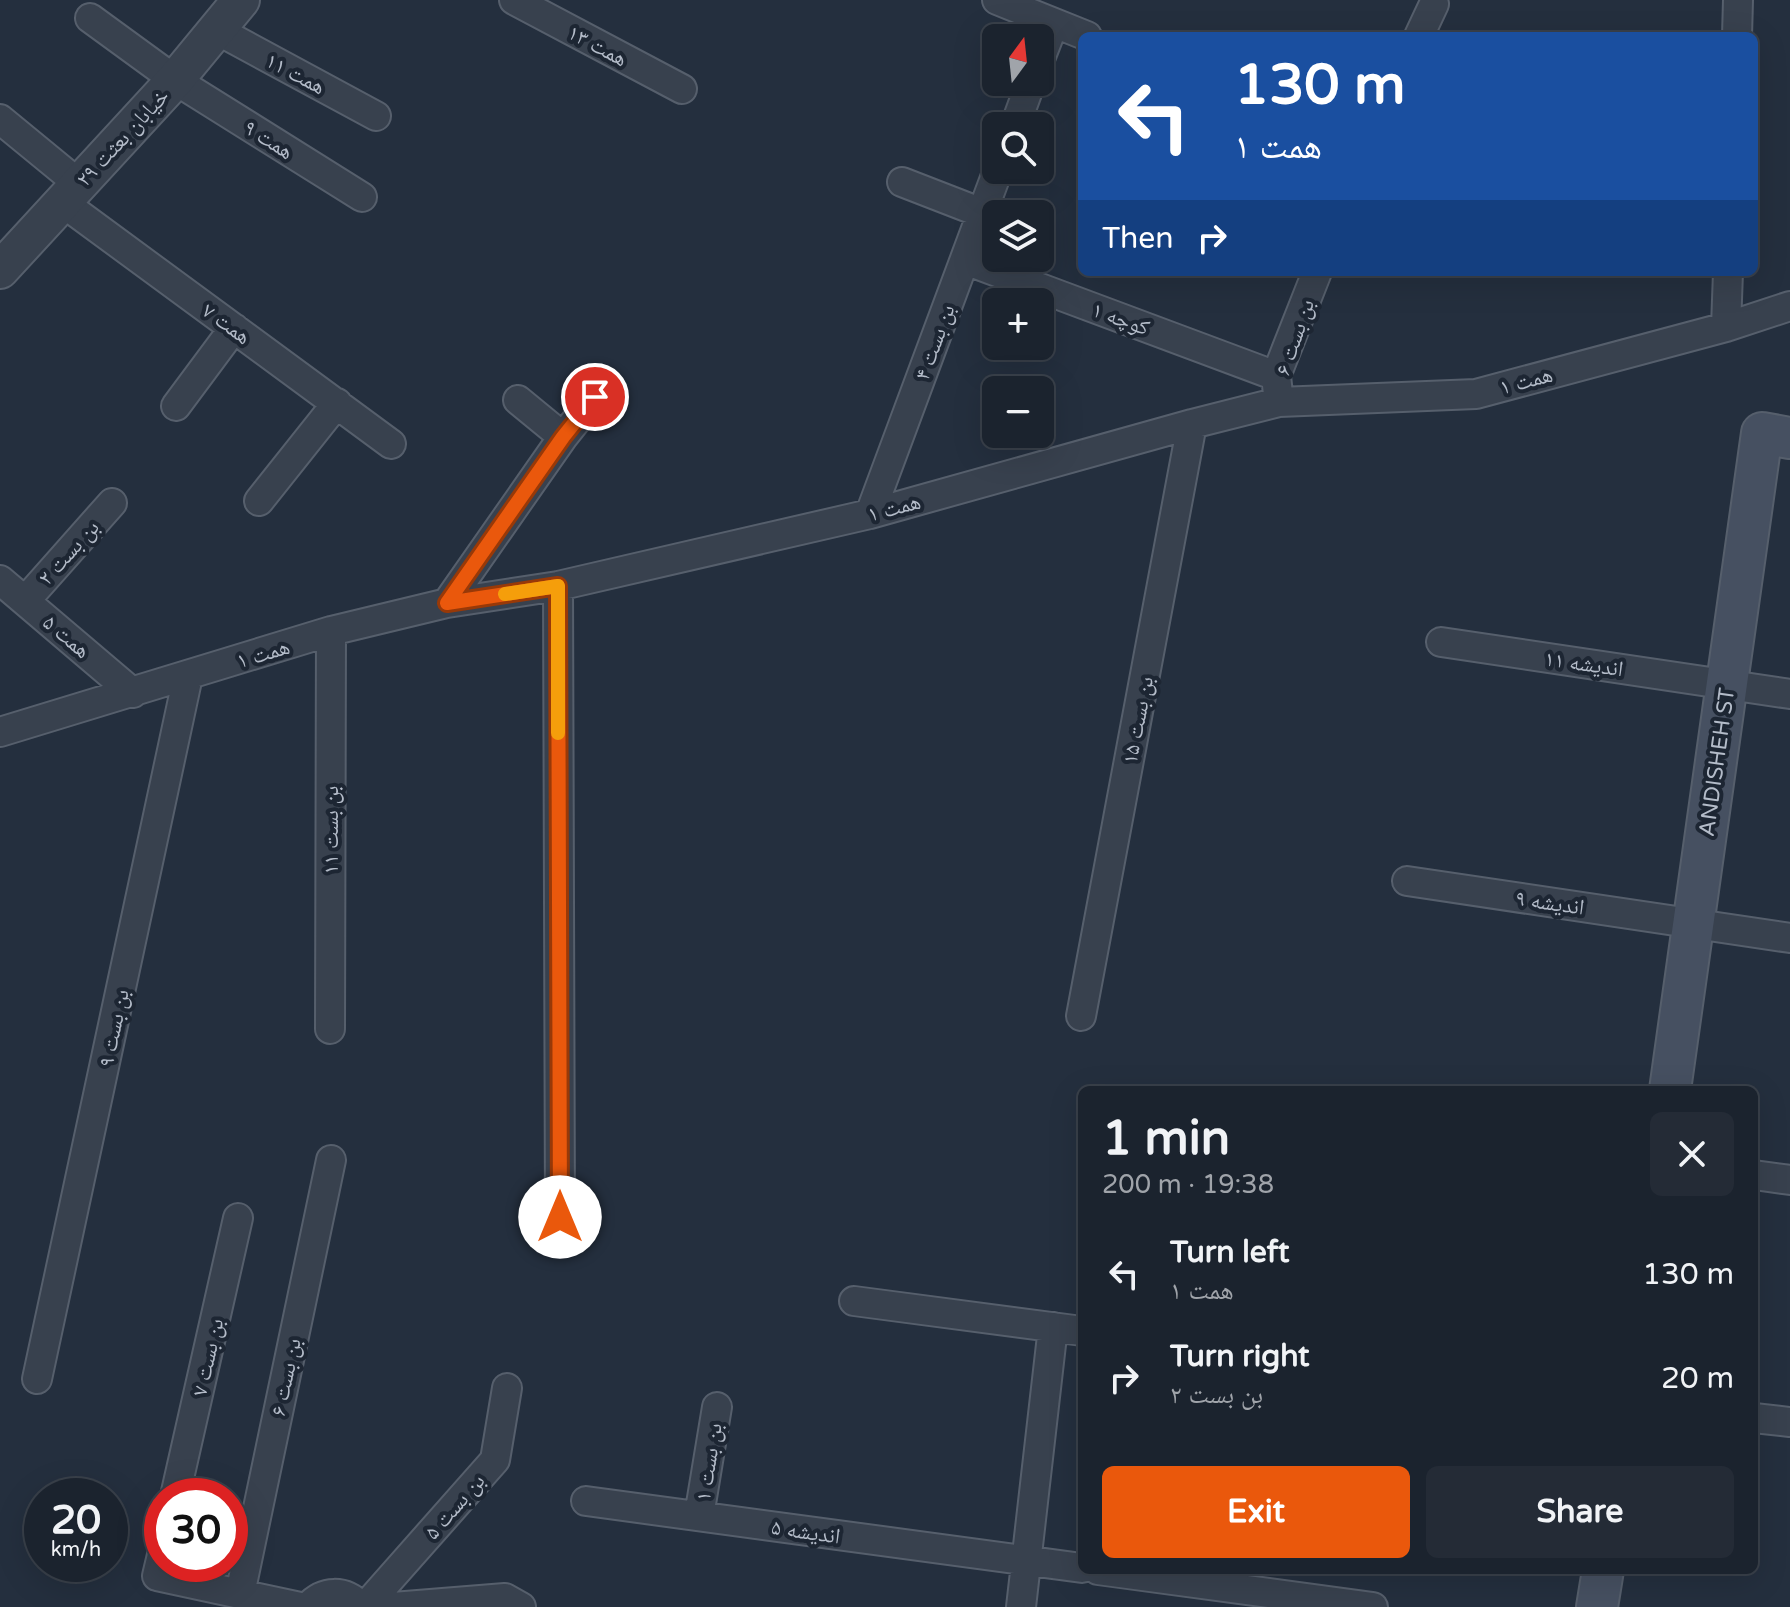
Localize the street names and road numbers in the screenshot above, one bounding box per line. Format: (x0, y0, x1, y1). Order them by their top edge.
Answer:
street label: همت ۱۳ (563, 19, 632, 72)
street label: همت ۱۱ (261, 47, 330, 100)
street label: خیابان بعثت ۲۹ (71, 83, 175, 192)
street label: همت ۹ (239, 115, 298, 165)
street label: بن بست ۶ (1270, 296, 1320, 379)
street label: همت ۷ (197, 297, 256, 350)
street label: کوچه ۱ (1088, 297, 1153, 341)
street label: بن بست ۴ (909, 301, 961, 384)
street label: همت ۱ (1497, 361, 1556, 400)
street label: همت ۱ (865, 488, 924, 527)
street label: بن بست ۲ (33, 515, 105, 591)
street label: همت ۵ (37, 609, 95, 664)
street label: همت ۱ (234, 634, 293, 674)
street label: اندیشه ۱۱ (1543, 646, 1625, 682)
street label: بن بست ۱۵ (1117, 674, 1159, 766)
street label: ANDISHEH ST (1694, 686, 1740, 838)
street label: بن بست ۱۱ (318, 786, 344, 874)
street label: اندیشه ۹ (1514, 885, 1586, 921)
street label: بن بست ۹ (93, 987, 135, 1069)
street label: بن بست ۷ (186, 1316, 230, 1399)
street label: بن بست ۶ (265, 1336, 307, 1418)
street label: بن بست ۱ (690, 1421, 728, 1503)
street label: بن بست ۵ (419, 1468, 490, 1545)
street label: اندیشه ۵ (770, 1514, 842, 1550)

